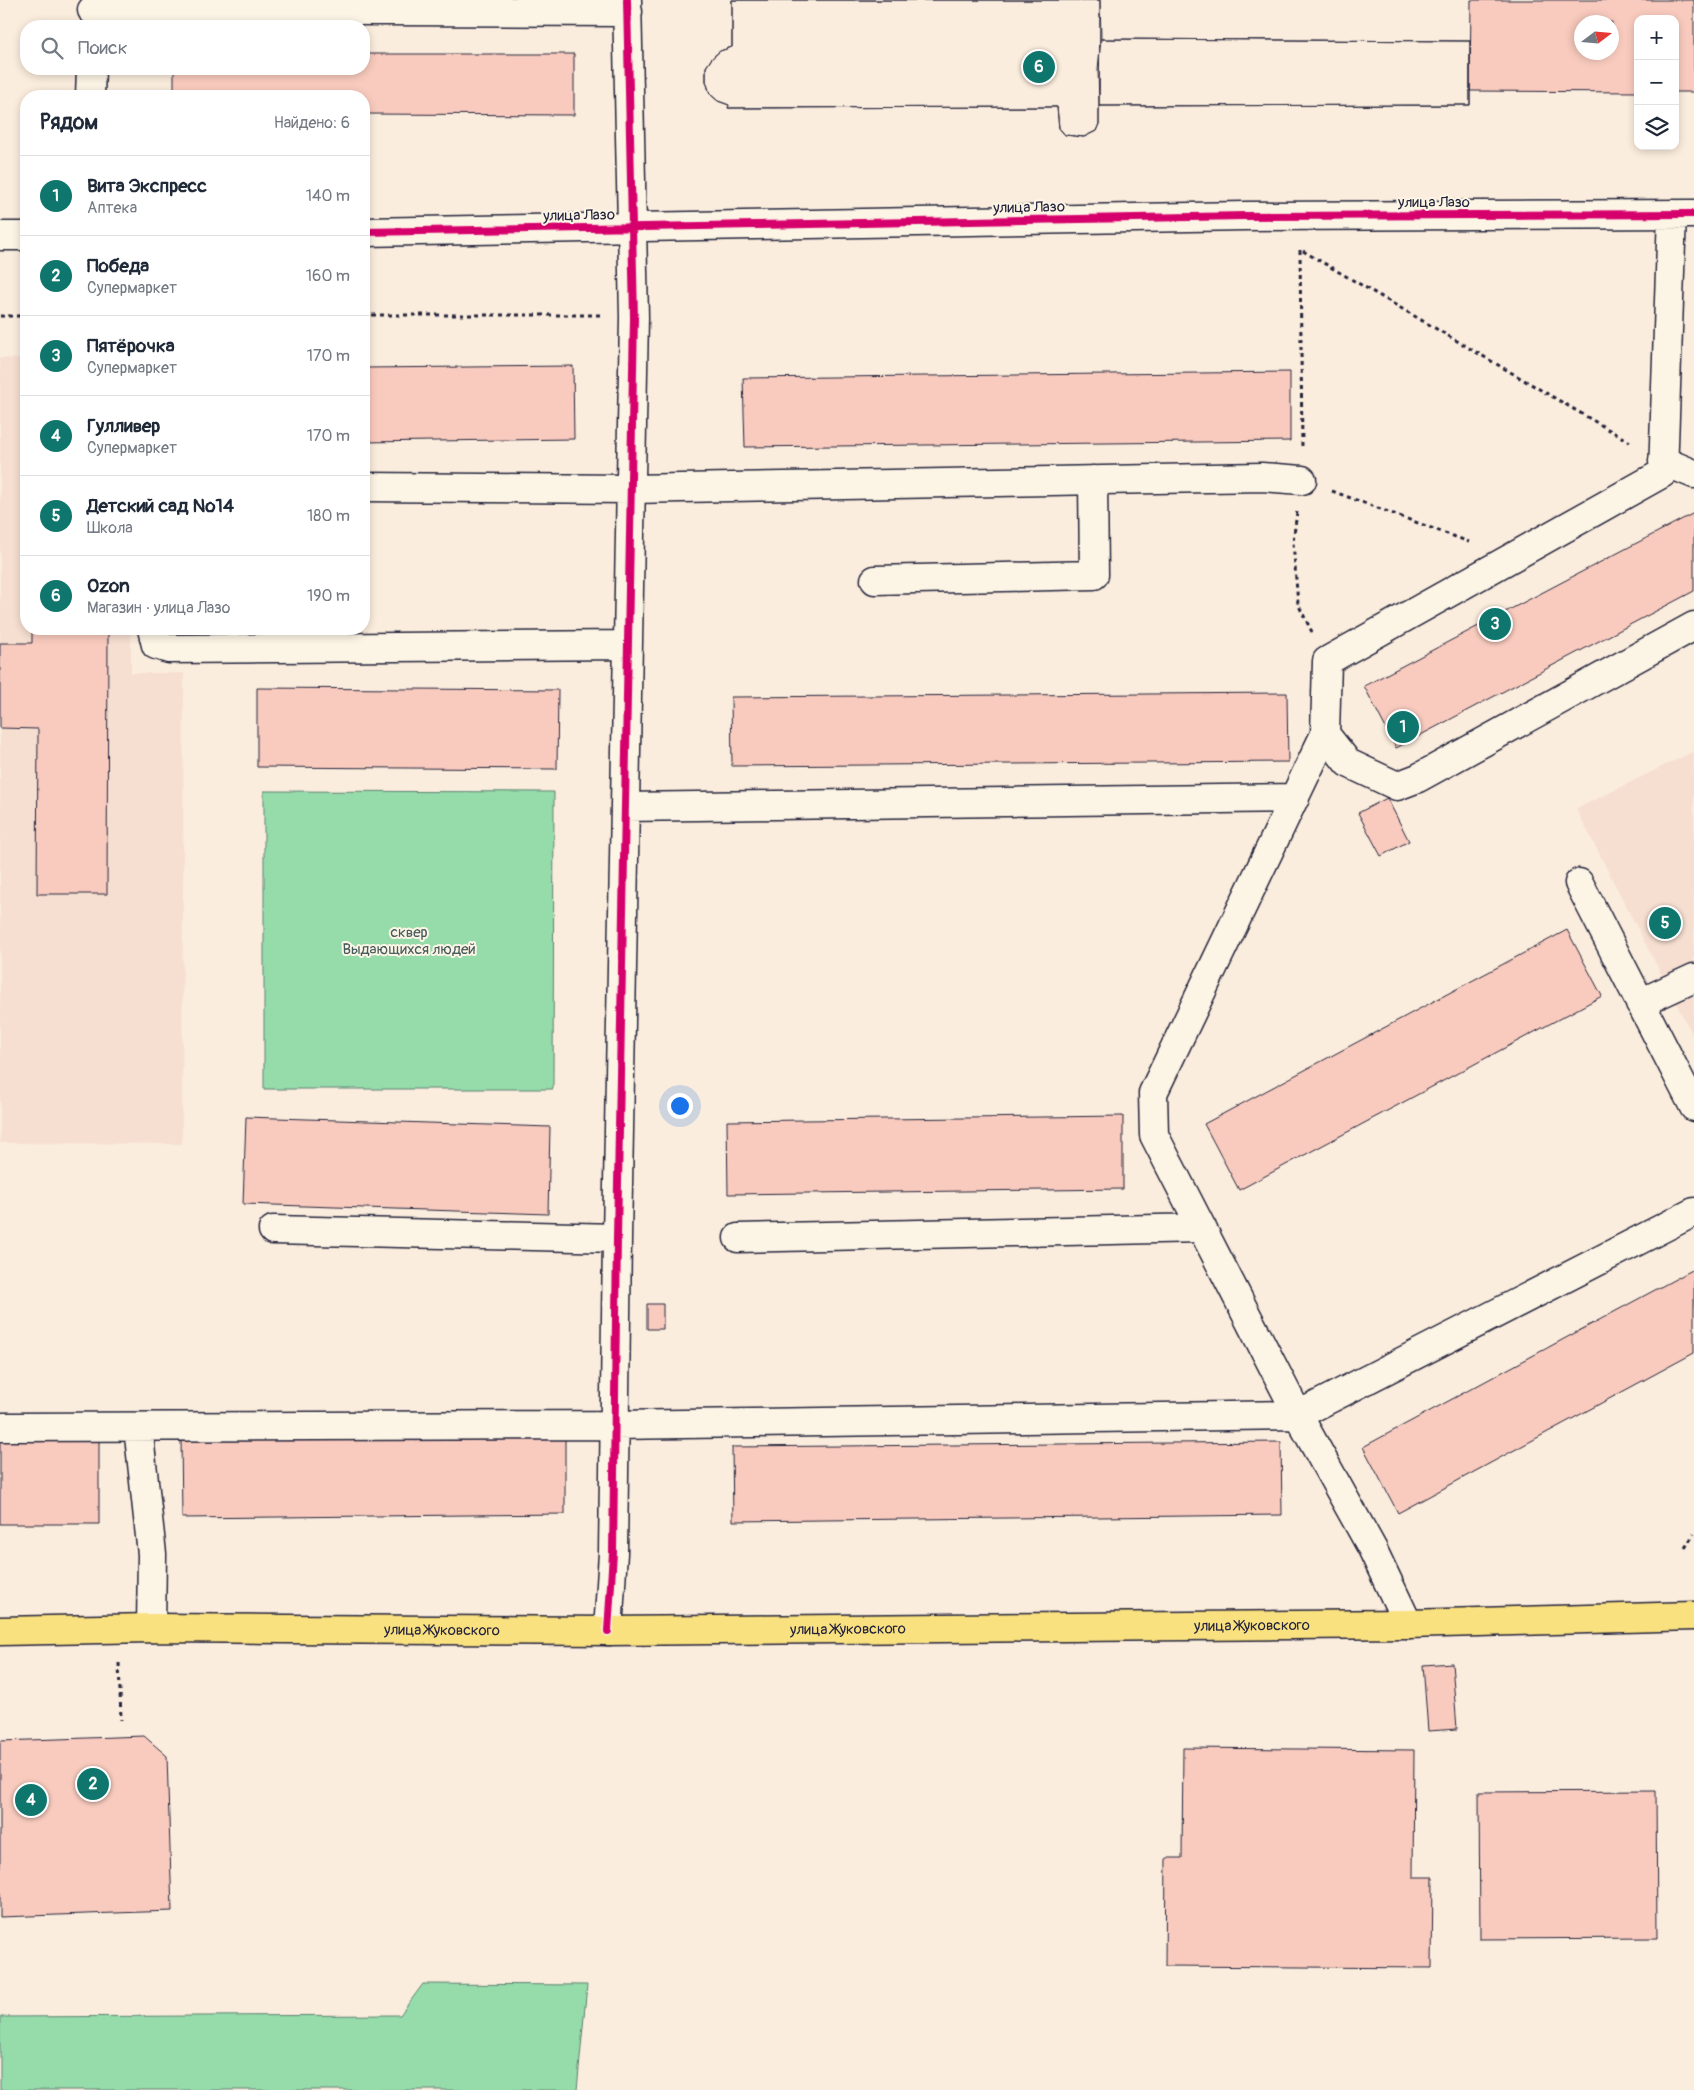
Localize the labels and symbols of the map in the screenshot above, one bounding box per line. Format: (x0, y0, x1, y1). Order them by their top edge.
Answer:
north arrow (1574, 15, 1619, 60)
pin: 6 (1023, 48, 1055, 86)
street label: улица Лазо (1397, 193, 1470, 212)
street label: улица Лазо (992, 197, 1065, 218)
street label: улица Лазо (542, 205, 615, 226)
pin: 3 (1479, 605, 1511, 643)
pin: 1 (1387, 708, 1419, 746)
pin: 5 (1649, 904, 1681, 942)
park label: сквер Выдающихся людей (342, 923, 476, 959)
your location (667, 1093, 693, 1119)
street label: улица Жуковского (1193, 1616, 1310, 1636)
street label: улица Жуковского (789, 1619, 906, 1639)
street label: улица Жуковского (383, 1621, 500, 1640)
pin: 2 (77, 1765, 109, 1803)
pin: 4 (15, 1781, 47, 1819)

